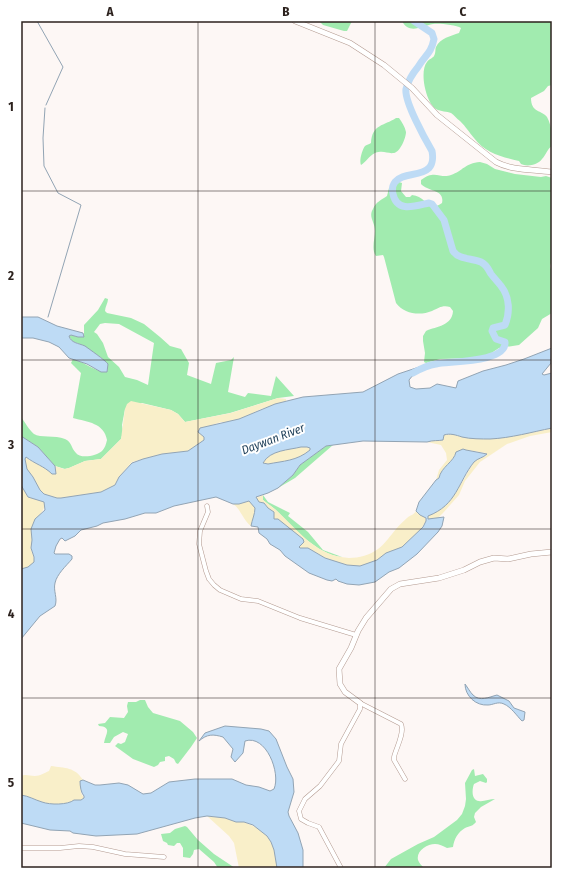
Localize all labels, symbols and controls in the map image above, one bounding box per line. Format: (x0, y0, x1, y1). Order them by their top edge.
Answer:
text: A (105, 4, 114, 19)
text: B (282, 4, 290, 19)
text: C (460, 4, 467, 19)
text: 1 (8, 99, 14, 114)
text: 2 (7, 268, 14, 283)
water label: Daywan River (240, 420, 307, 457)
text: 3 (7, 437, 14, 452)
text: 4 (8, 606, 15, 621)
text: 5 (8, 775, 14, 790)

